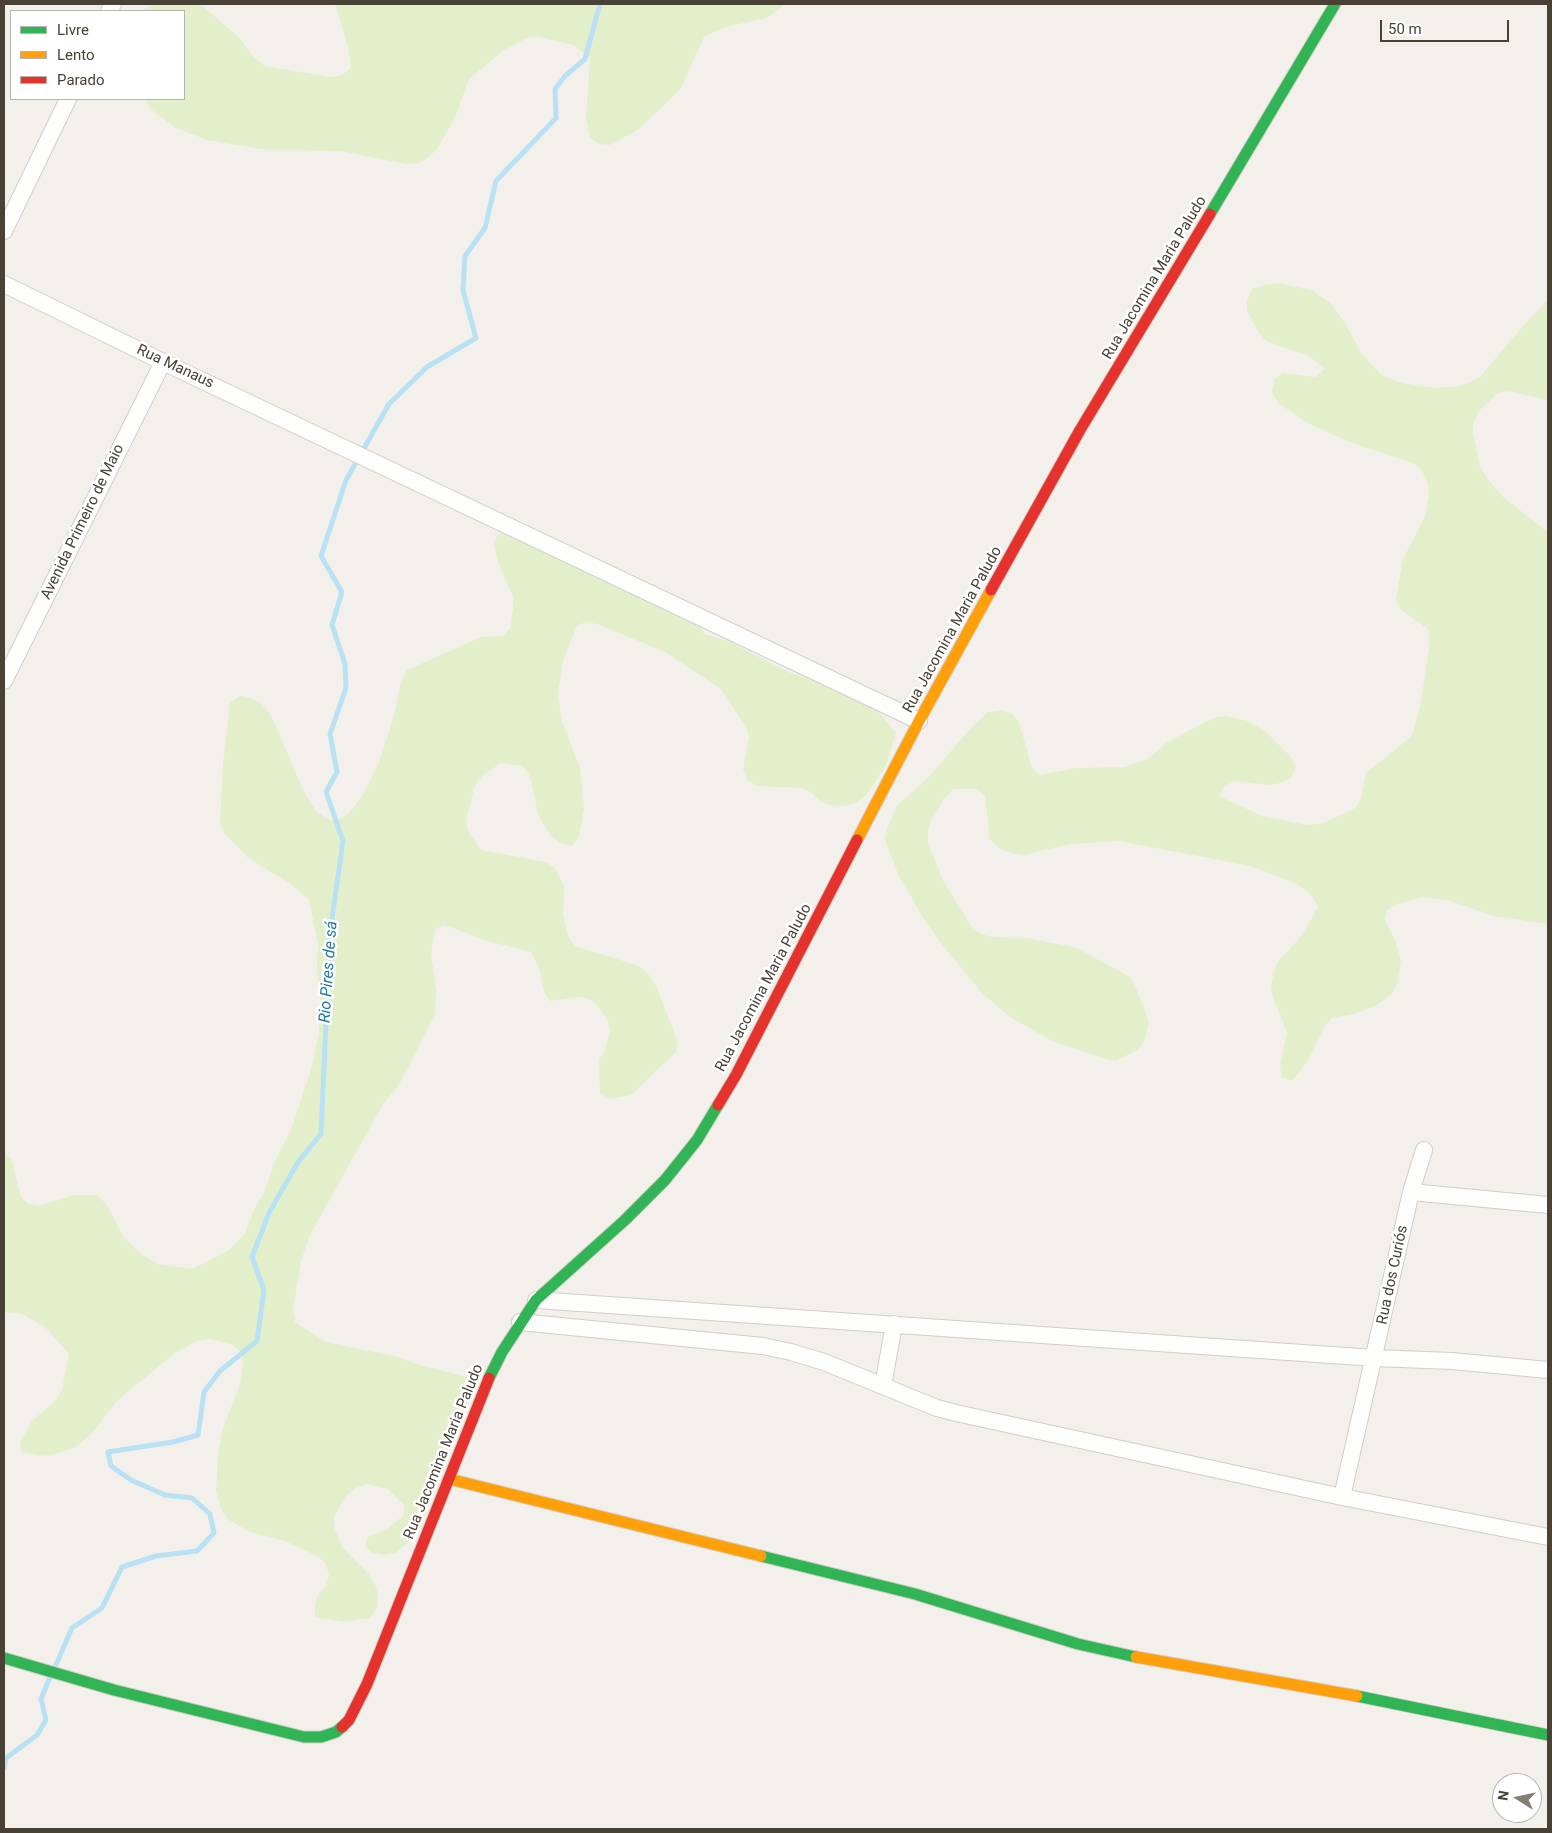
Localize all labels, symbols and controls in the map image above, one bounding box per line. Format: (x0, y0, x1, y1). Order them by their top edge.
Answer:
legend (10, 10, 185, 100)
scale bar (1382, 10, 1511, 42)
text: 50 m (1388, 20, 1422, 38)
text: Livre (57, 21, 89, 39)
text: Lento (57, 46, 95, 64)
text: Parado (57, 71, 105, 89)
street label: Rua Jacomina Maria Paludo (1099, 193, 1211, 363)
street label: Rua Manaus (134, 341, 216, 393)
street label: Avenida Primeiro de Maio (38, 441, 128, 603)
street label: Rua Jacomina Maria Paludo (900, 544, 1006, 716)
street label: Rua Jacomina Maria Paludo (712, 901, 816, 1075)
water label: Rio Pires de sá (316, 920, 342, 1024)
street label: Rua dos Curiós (1374, 1224, 1412, 1326)
street label: Rua Jacomina Maria Paludo (401, 1362, 487, 1542)
north arrow (1492, 1773, 1542, 1823)
text: N (1494, 1789, 1512, 1802)

